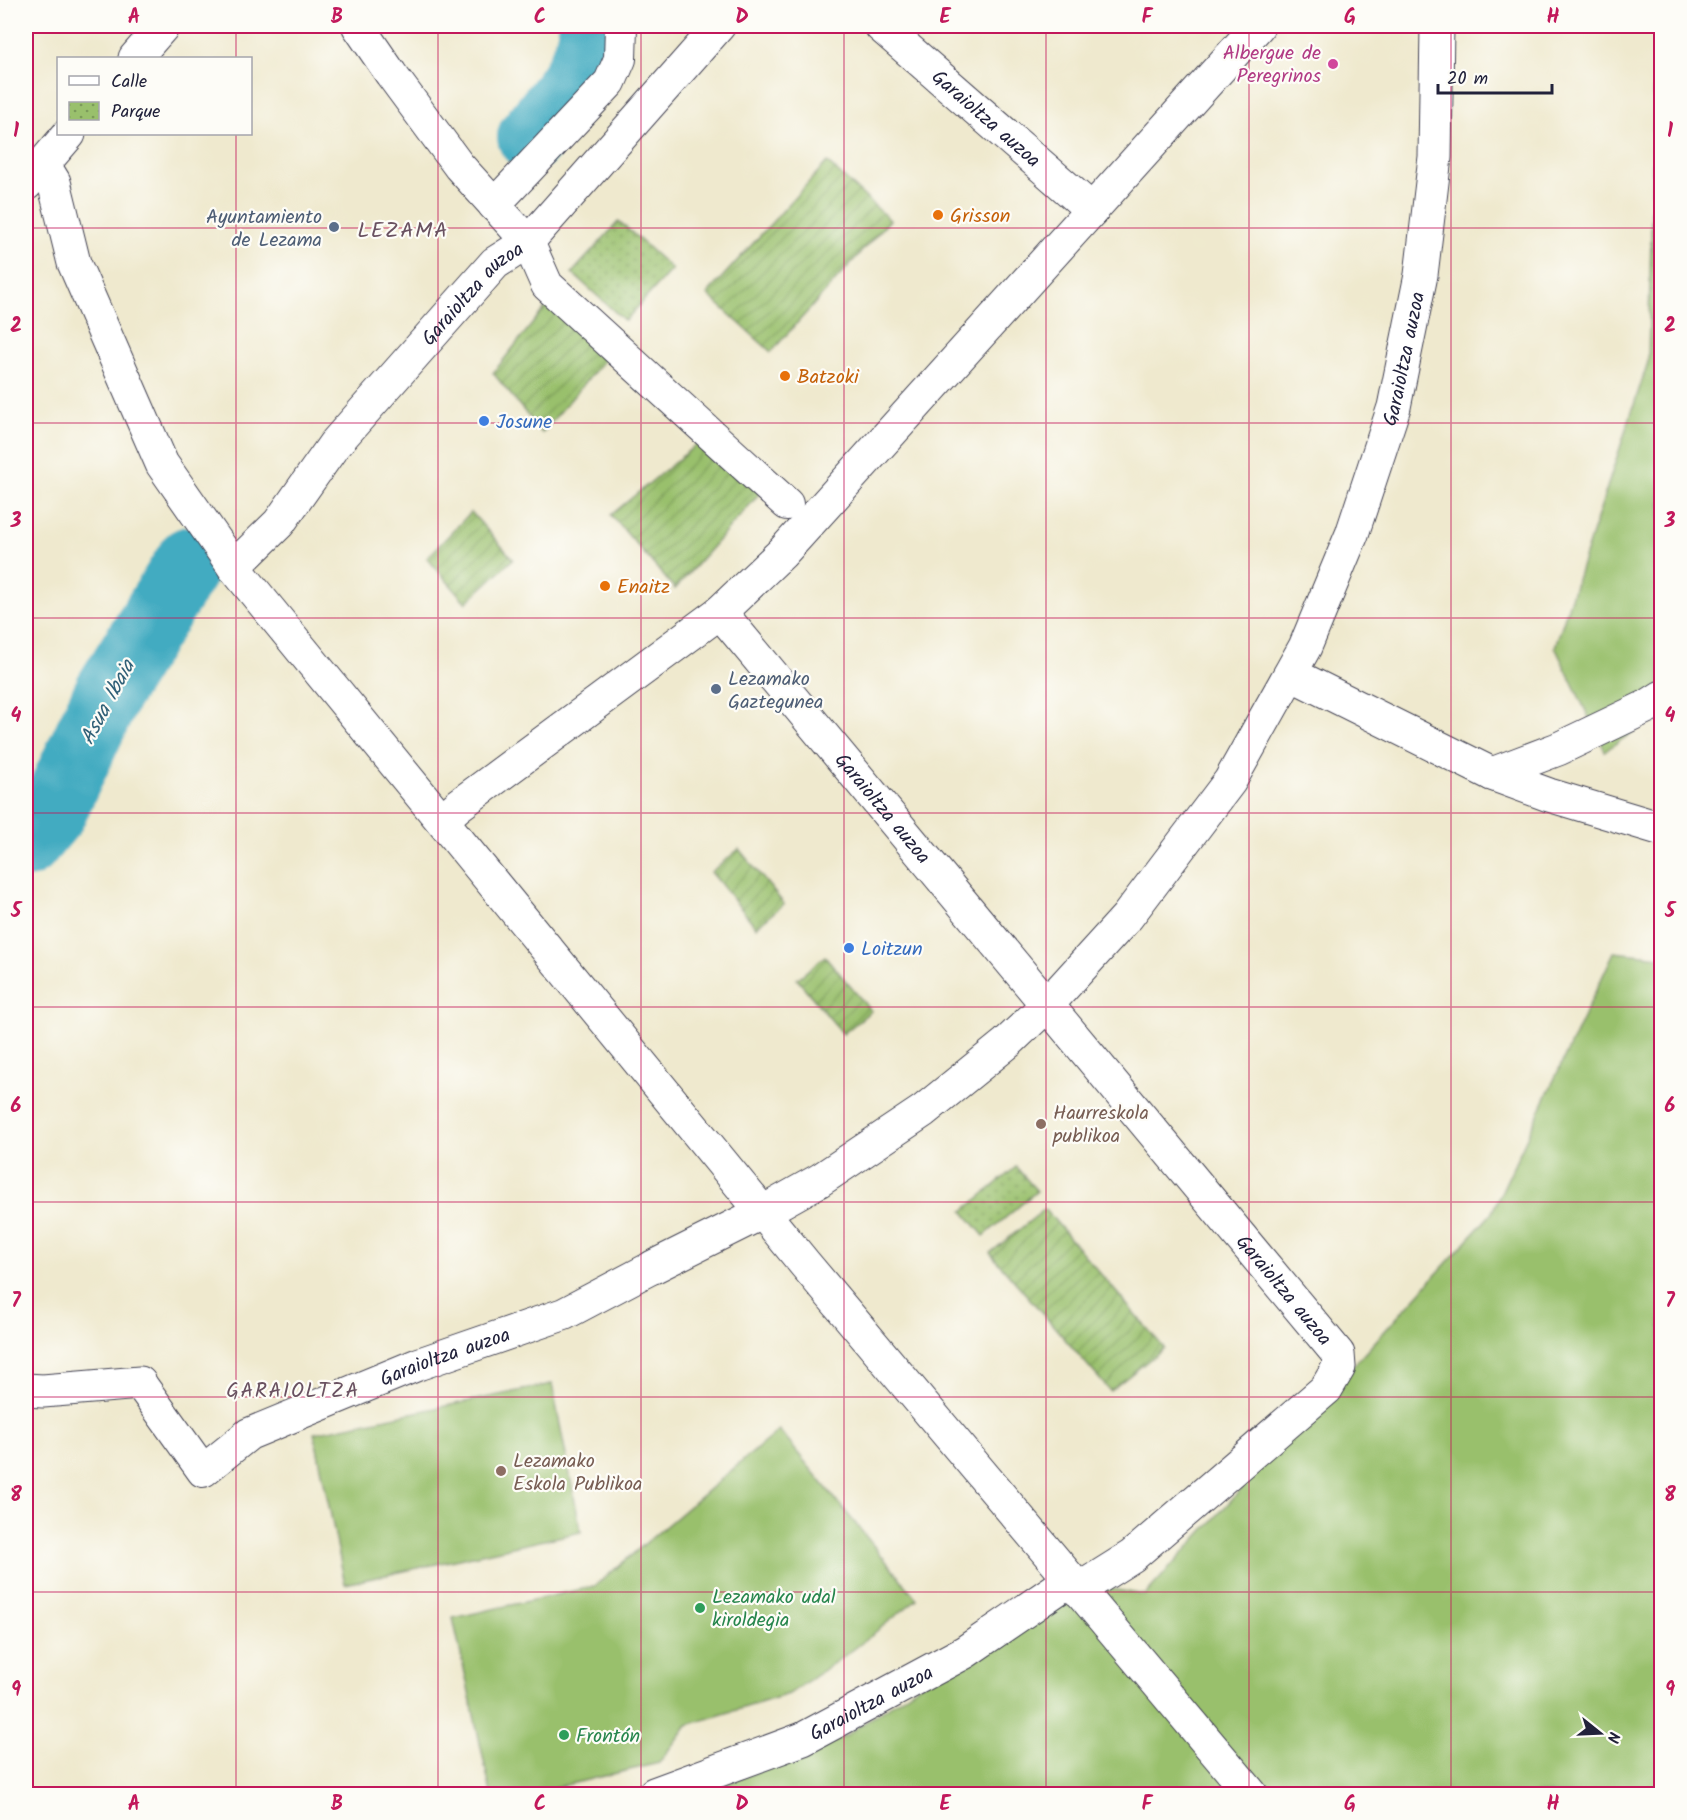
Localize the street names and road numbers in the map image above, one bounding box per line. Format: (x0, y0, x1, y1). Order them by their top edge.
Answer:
street label: Garaioltza auzoa (923, 63, 1047, 176)
street label: Garaioltza auzoa (414, 235, 531, 354)
street label: Garaioltza auzoa (1375, 289, 1435, 431)
street label: Garaioltza auzoa (826, 746, 938, 872)
street label: Garaioltza auzoa (1227, 1228, 1339, 1354)
street label: Garaioltza auzoa (375, 1320, 515, 1396)
street label: Garaioltza auzoa (804, 1658, 940, 1751)

